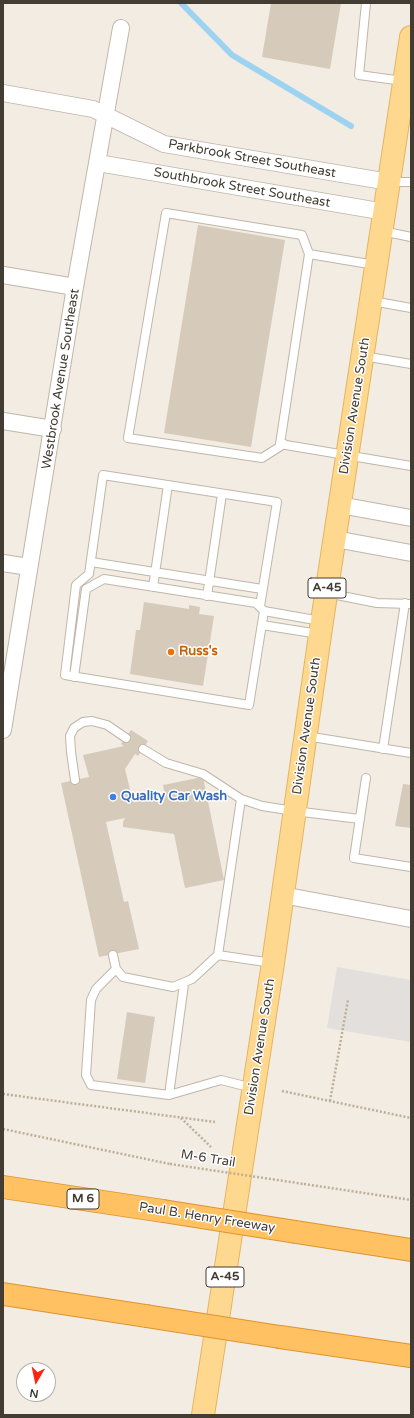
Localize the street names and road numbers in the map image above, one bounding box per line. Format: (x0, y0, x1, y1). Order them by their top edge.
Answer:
street label: Parkbrook Street Southeast (167, 137, 337, 181)
street label: Southbrook Street Southeast (152, 165, 332, 211)
street label: Westbrook Avenue Southeast (39, 288, 83, 470)
street label: Division Avenue South (336, 336, 374, 476)
road number: A-45 (308, 578, 346, 598)
street label: Division Avenue South (290, 656, 324, 796)
street label: Division Avenue South (241, 977, 279, 1117)
street label: M-6 Trail (179, 1147, 237, 1171)
road number: M 6 (67, 1189, 99, 1209)
street label: Paul B. Henry Freeway (138, 1200, 276, 1236)
road number: A-45 (206, 1267, 244, 1287)

